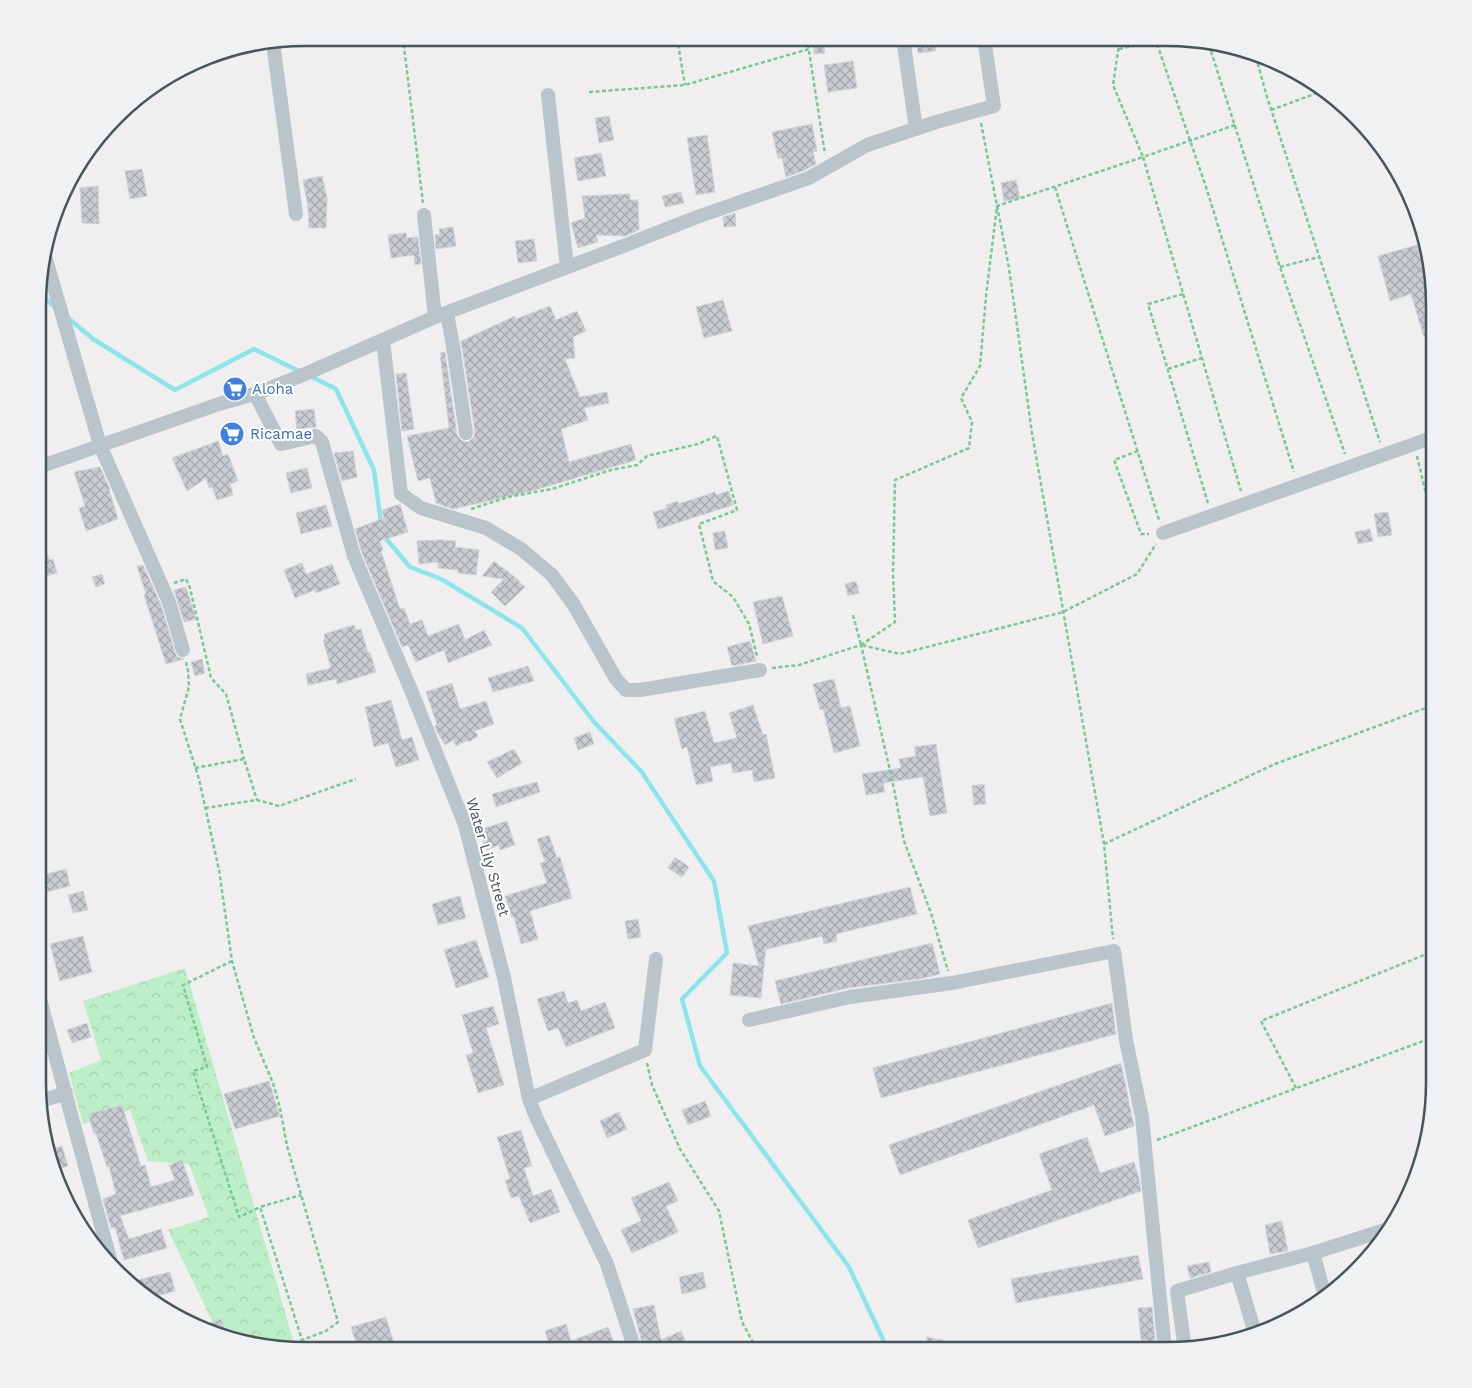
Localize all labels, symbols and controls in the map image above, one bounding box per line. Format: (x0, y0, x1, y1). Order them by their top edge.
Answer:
supermarket icon: Aloha (222, 376, 248, 402)
place label: Aloha (252, 380, 294, 398)
supermarket icon: Ricamae (219, 421, 245, 447)
place label: Ricamae (250, 425, 312, 443)
street label: Water Lily Street (462, 796, 514, 919)

